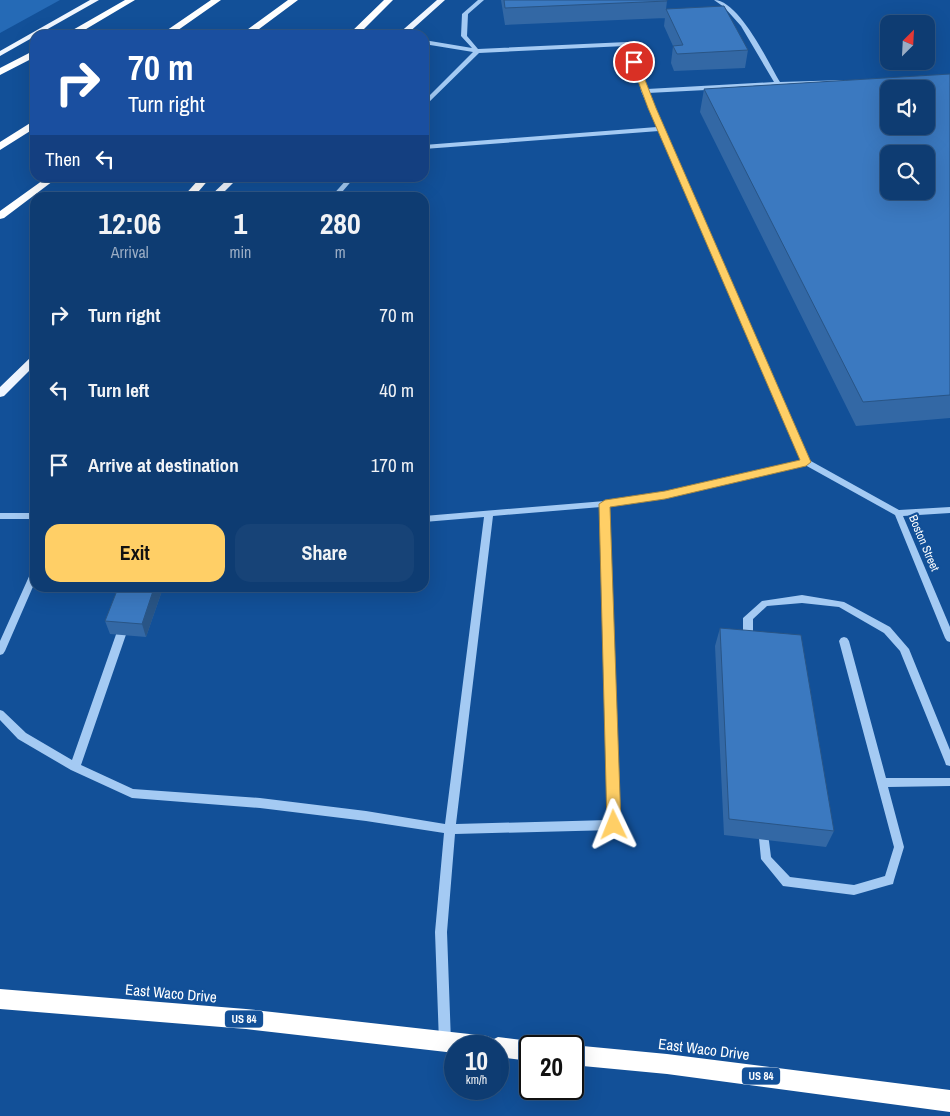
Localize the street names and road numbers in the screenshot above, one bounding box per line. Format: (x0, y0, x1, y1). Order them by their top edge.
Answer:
street label: Boston Street (905, 512, 943, 574)
street label: East Waco Drive (124, 979, 218, 1007)
road number: US 84 (225, 1011, 263, 1028)
street label: East Waco Drive (657, 1033, 751, 1065)
road number: US 84 (742, 1068, 780, 1084)

